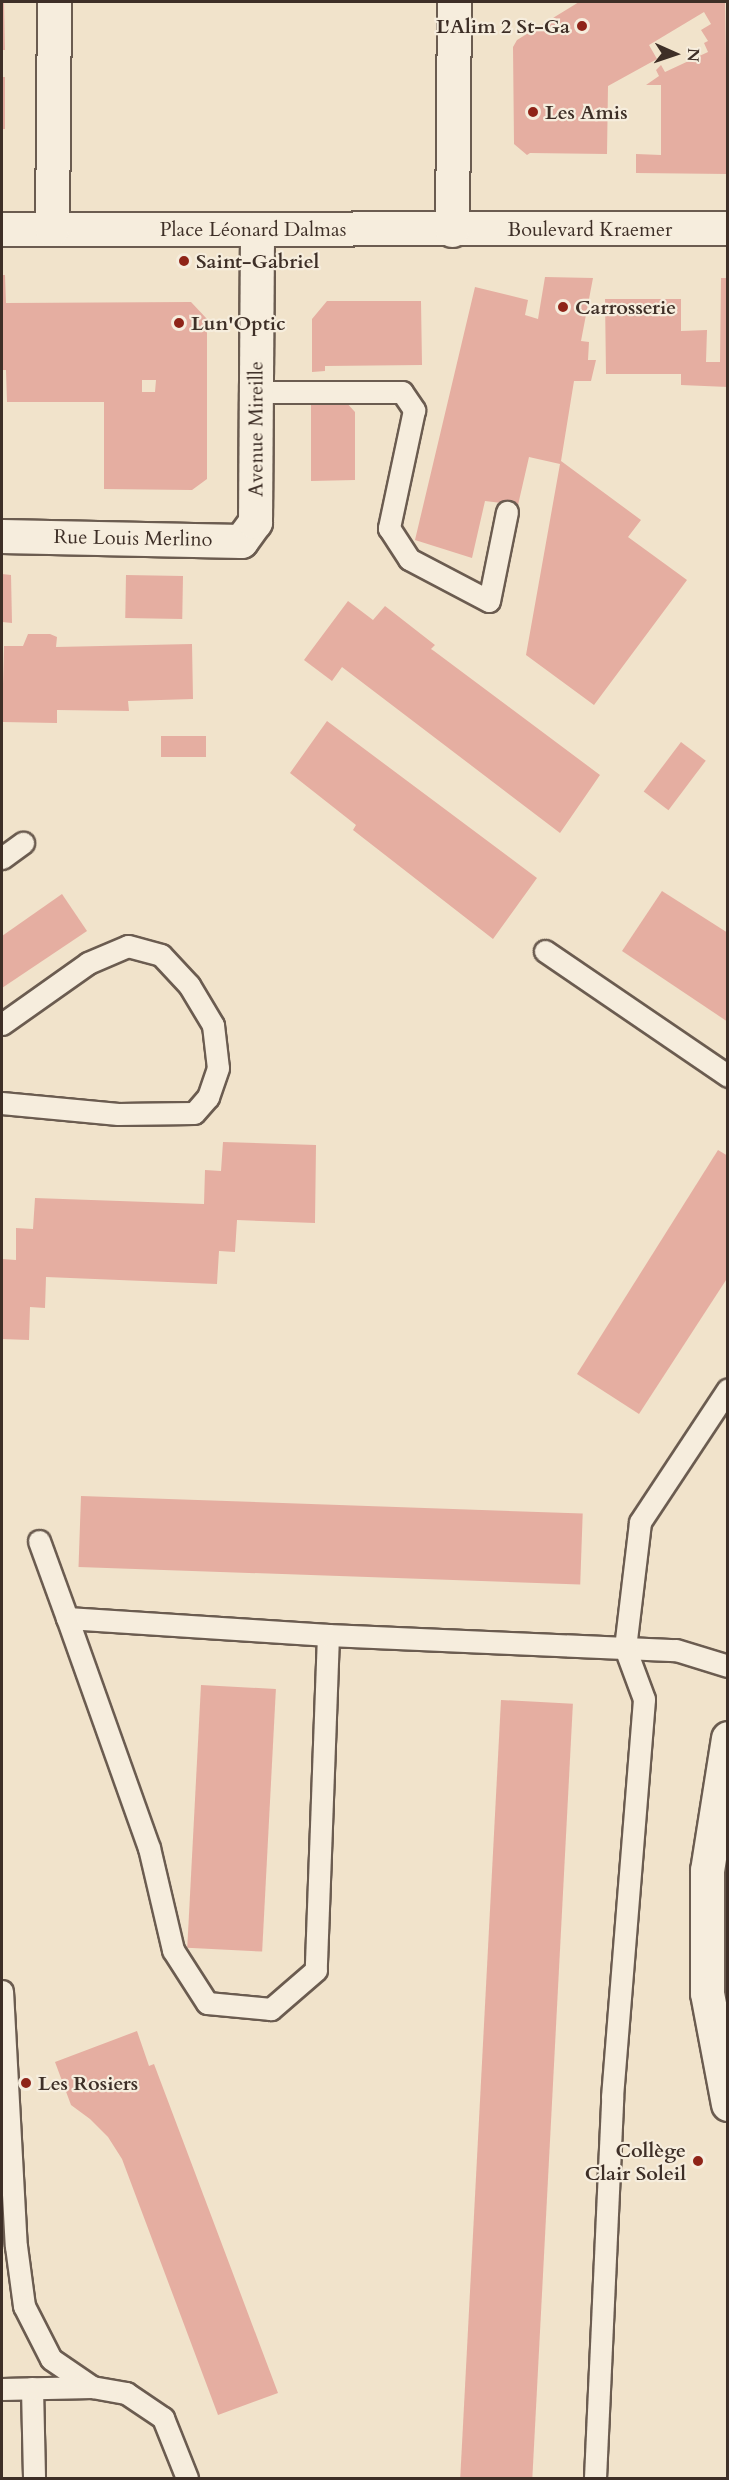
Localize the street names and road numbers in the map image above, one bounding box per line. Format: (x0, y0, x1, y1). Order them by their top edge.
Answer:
street label: Place Léonard Dalmas (160, 217, 346, 241)
street label: Boulevard Kraemer (508, 217, 672, 241)
street label: Avenue Mireille (244, 361, 268, 497)
street label: Rue Louis Merlino (53, 525, 213, 551)

